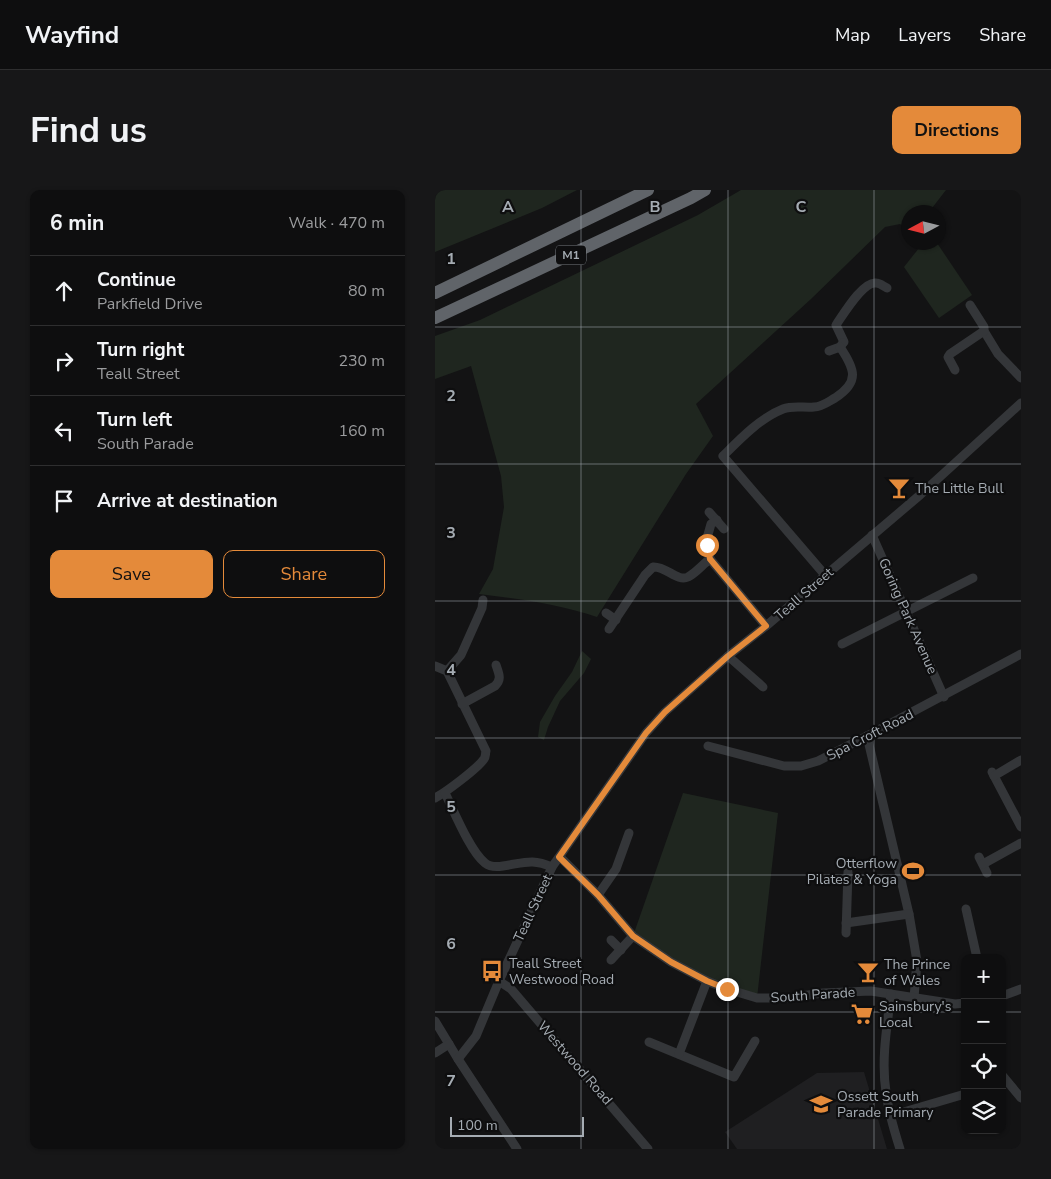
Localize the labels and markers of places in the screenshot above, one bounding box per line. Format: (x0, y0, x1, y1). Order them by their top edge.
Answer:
bar icon: The Little Bull (886, 475, 912, 501)
place label: The Little Bull (915, 479, 1004, 498)
place label: Otterflow Pilates & Yoga (807, 854, 897, 889)
sports icon: Otterflow Pilates & Yoga (900, 858, 926, 884)
place label: Teall Street Westwood Road (509, 954, 614, 989)
place label: The Prince of Wales (884, 955, 950, 990)
bus stop icon: Teall Street Westwood Road (479, 958, 505, 984)
bar icon: The Prince of Wales (855, 959, 881, 985)
place label: Sainsbury's Local (879, 997, 952, 1032)
supermarket icon: Sainsbury's Local (849, 1001, 875, 1027)
place label: Ossett South Parade Primary (837, 1087, 934, 1122)
school or university icon: Ossett South Parade Primary (808, 1091, 834, 1117)

